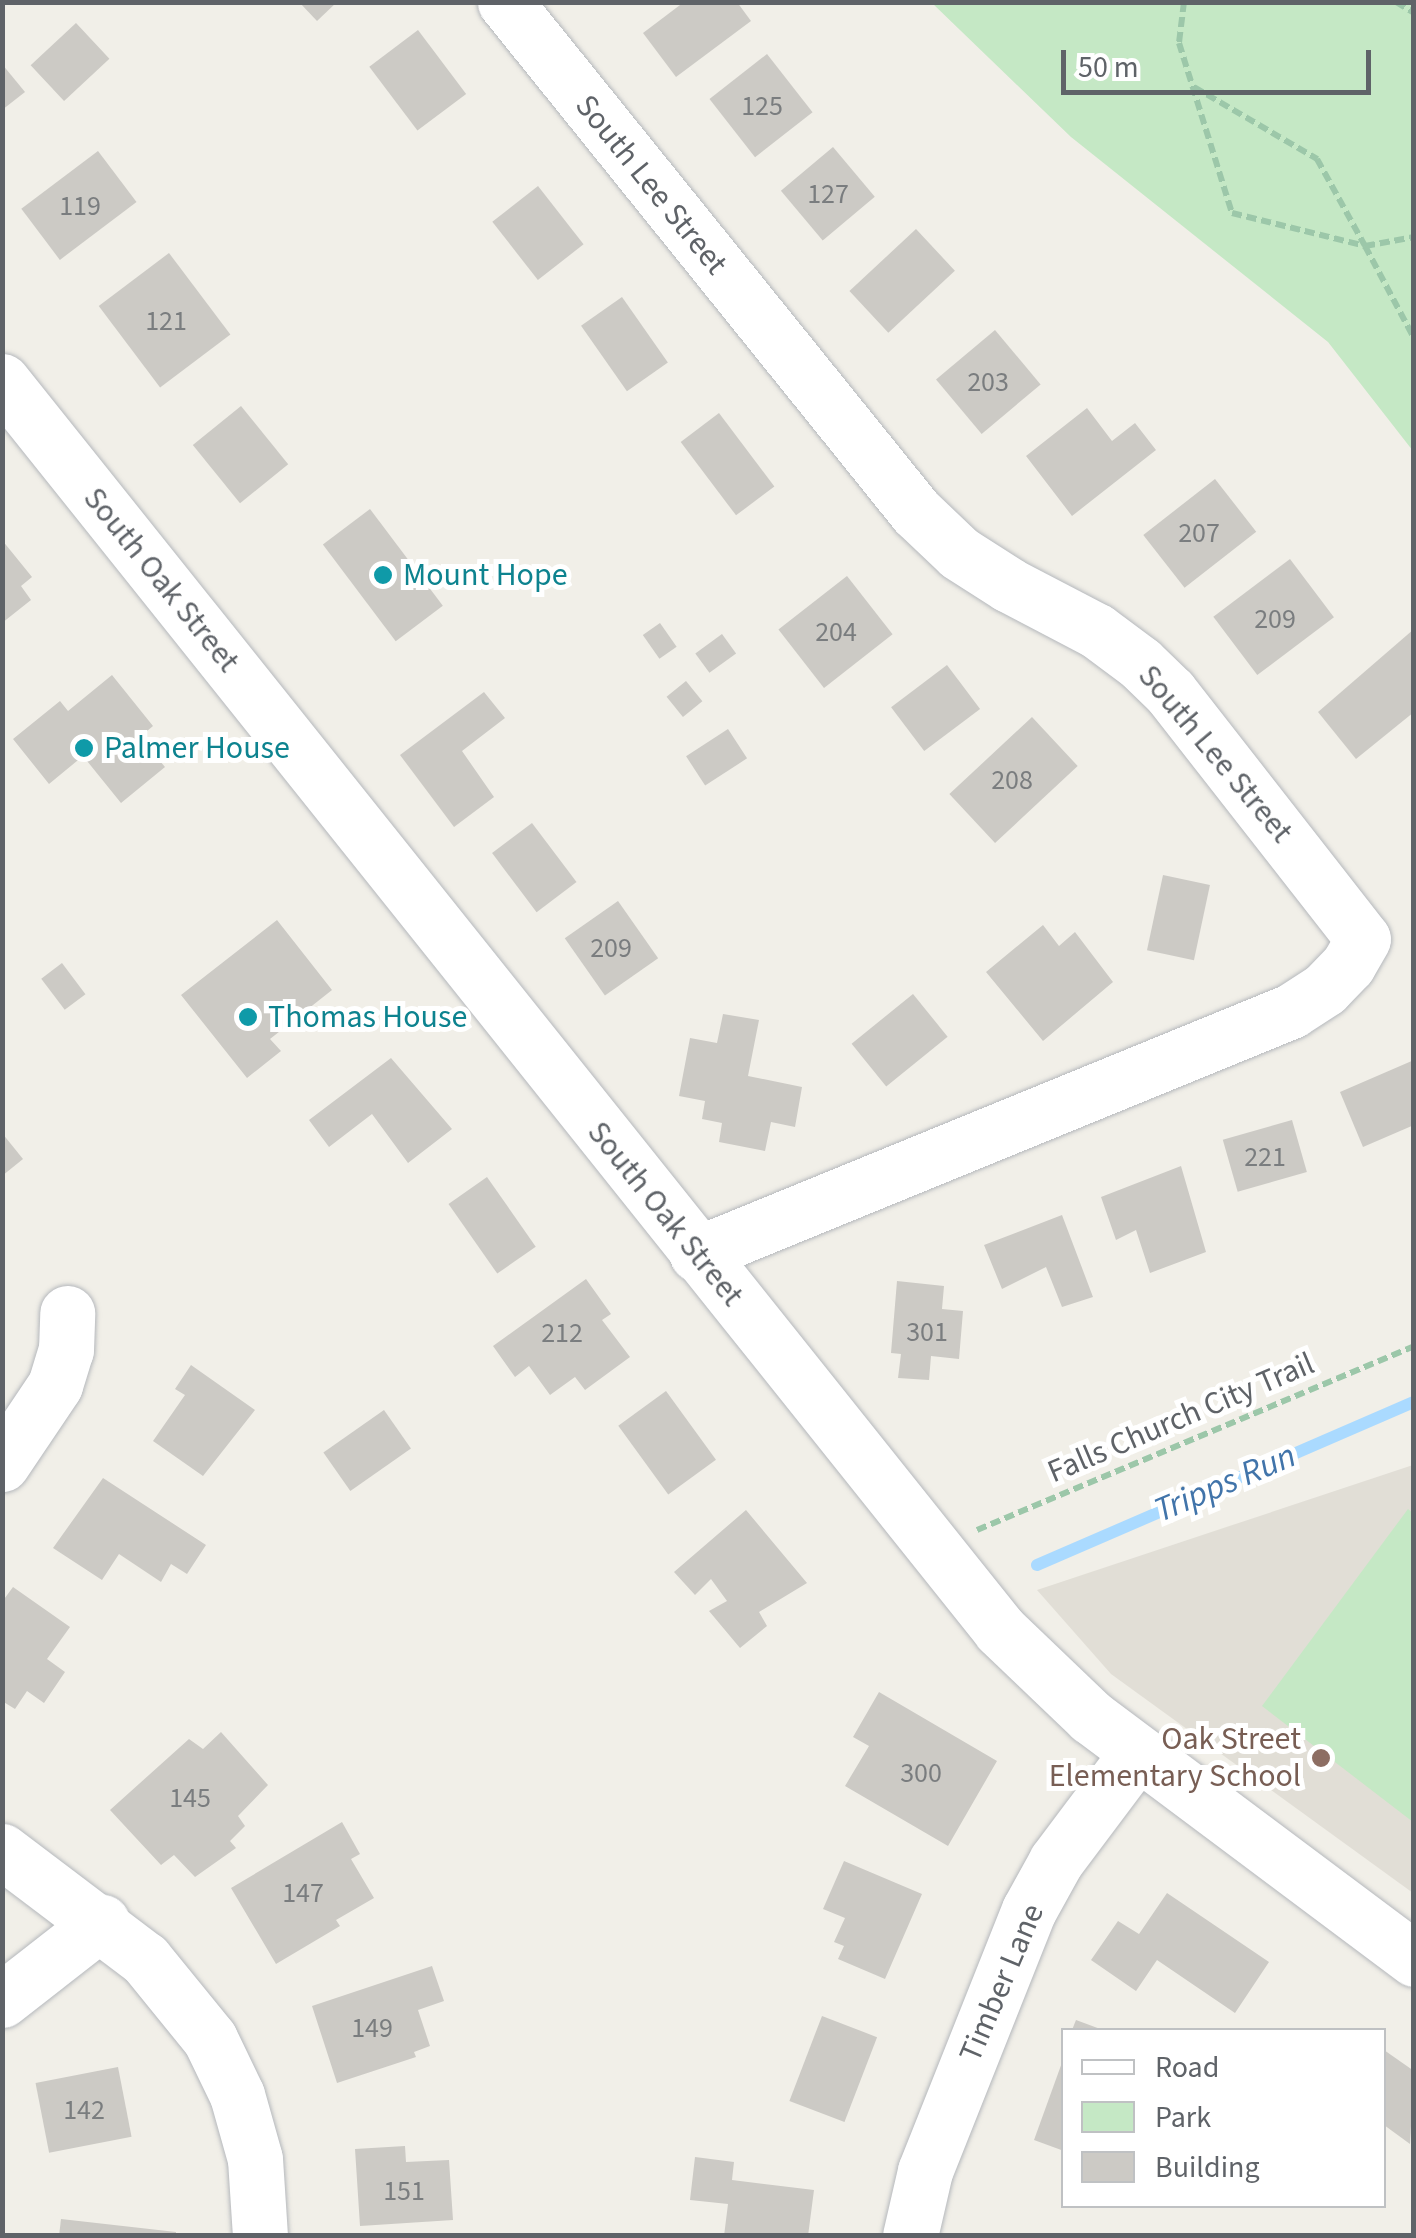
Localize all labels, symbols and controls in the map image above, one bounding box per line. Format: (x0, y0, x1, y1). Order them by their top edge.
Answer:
scale bar (1066, 30, 1376, 92)
text: 50 m (1078, 46, 1139, 89)
street label: South Lee Street (567, 87, 735, 283)
house number: 125 (741, 89, 783, 123)
house number: 127 (807, 177, 849, 211)
house number: 119 (59, 189, 101, 223)
house number: 121 (145, 304, 187, 338)
house number: 203 (967, 365, 1009, 399)
street label: South Oak Street (75, 480, 247, 680)
house number: 207 (1178, 516, 1220, 550)
place label: Mount Hope (403, 556, 568, 594)
marker: Mount Hope (372, 564, 394, 586)
house number: 209 (1254, 602, 1296, 636)
house number: 204 (815, 615, 857, 649)
street label: South Lee Street (1130, 657, 1300, 851)
place label: Palmer House (104, 729, 290, 767)
marker: Palmer House (73, 737, 95, 759)
house number: 208 (991, 763, 1033, 797)
house number: 209 (590, 931, 632, 965)
place label: Thomas House (268, 998, 467, 1036)
marker: Thomas House (237, 1006, 259, 1028)
street label: South Oak Street (579, 1114, 751, 1314)
house number: 221 (1244, 1140, 1286, 1174)
house number: 301 (906, 1315, 948, 1349)
house number: 212 (541, 1316, 583, 1350)
street label: Falls Church City Trail (1042, 1345, 1320, 1491)
water label: Tripps Run (1148, 1434, 1302, 1532)
place label: Oak Street Elementary School (1049, 1721, 1301, 1796)
marker: Oak Street Elementary School (1310, 1747, 1332, 1769)
house number: 300 (900, 1756, 942, 1790)
house number: 145 (169, 1781, 211, 1815)
house number: 147 (282, 1876, 324, 1910)
street label: Timber Lane (952, 1898, 1052, 2068)
house number: 149 (351, 2011, 393, 2045)
legend (1061, 2028, 1386, 2208)
text: Road (1155, 2046, 1219, 2089)
house number: 142 (63, 2093, 105, 2127)
text: Park (1155, 2096, 1211, 2139)
text: Building (1155, 2146, 1260, 2189)
house number: 151 (383, 2174, 425, 2208)

